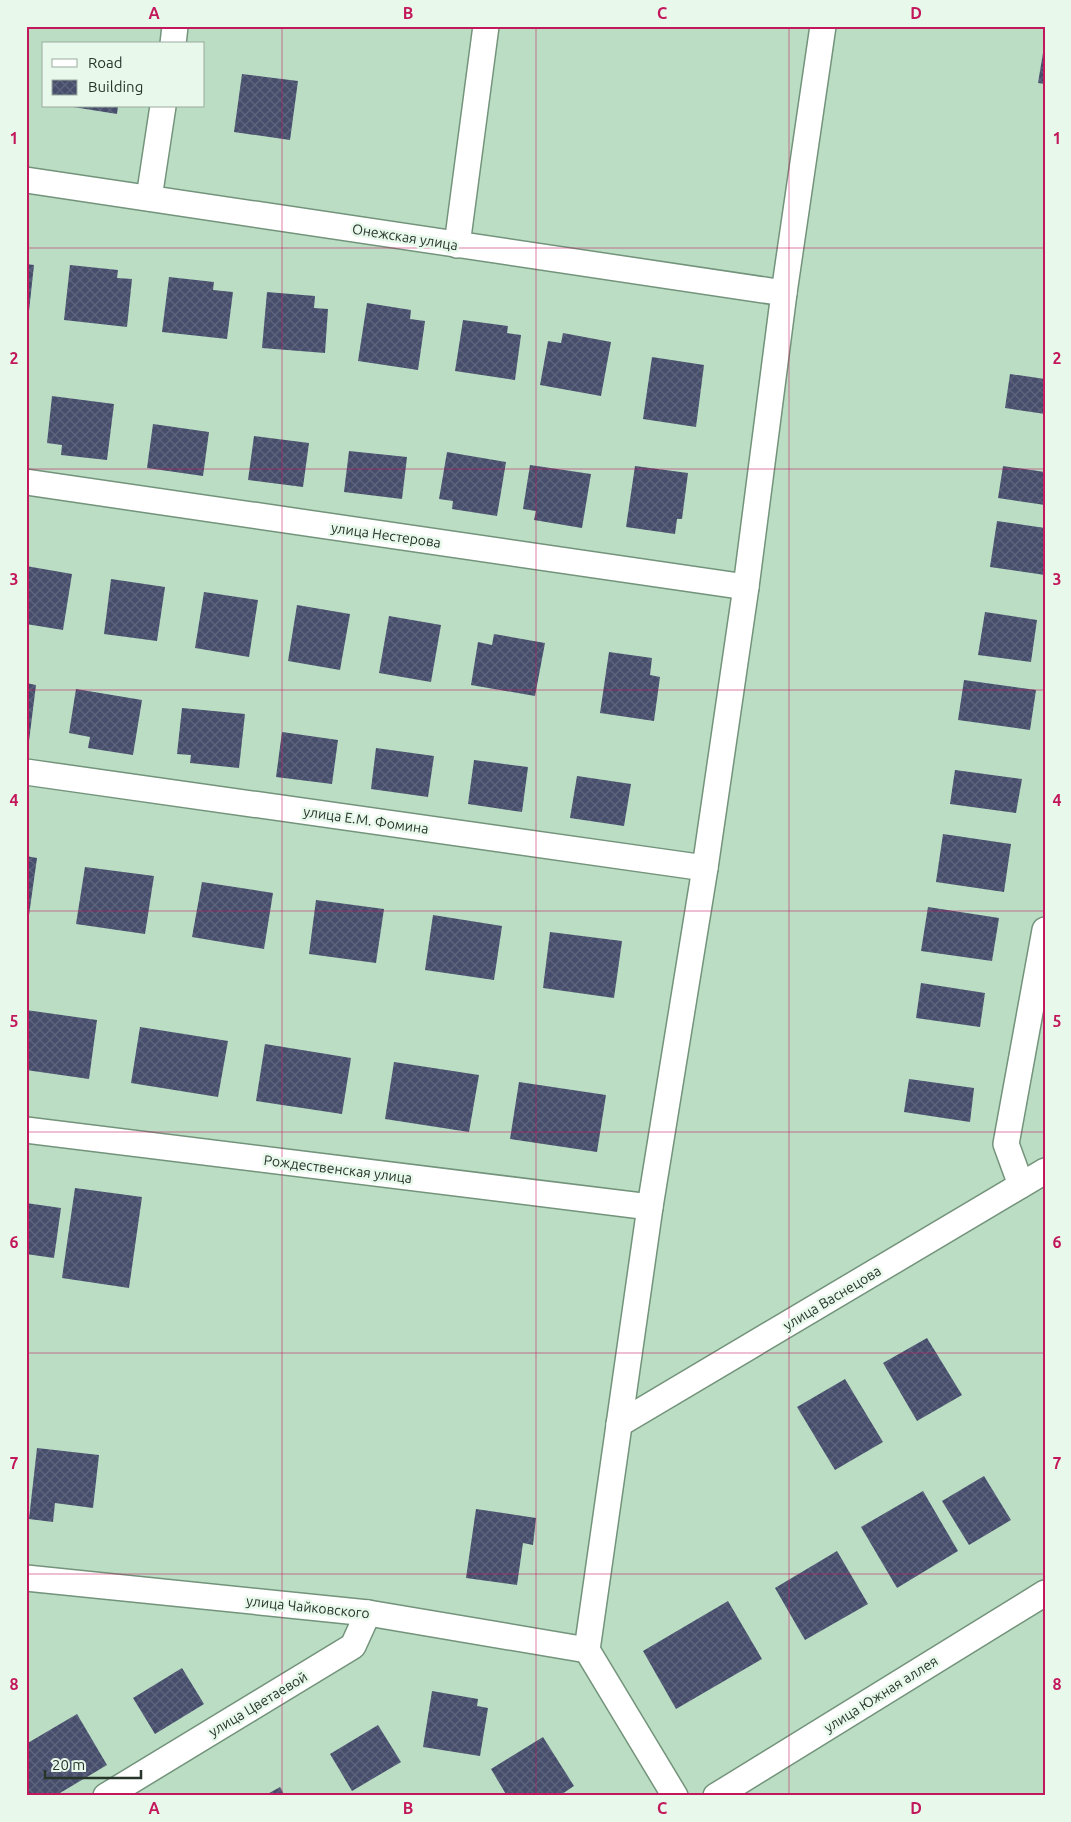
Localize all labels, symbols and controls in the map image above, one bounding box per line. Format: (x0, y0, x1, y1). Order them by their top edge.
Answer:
text: A (148, 4, 160, 22)
text: B (403, 4, 413, 22)
text: C (657, 4, 667, 22)
text: D (910, 4, 922, 22)
legend (42, 42, 205, 108)
text: Road (88, 54, 123, 71)
text: Building (88, 78, 143, 95)
text: 1 (9, 129, 19, 147)
text: 1 (1052, 129, 1062, 147)
street label: Онежская улица (351, 221, 459, 253)
text: 2 (9, 349, 19, 367)
text: 2 (1052, 349, 1062, 367)
street label: улица Нестерова (330, 519, 442, 551)
text: 3 (9, 570, 19, 588)
text: 3 (1052, 570, 1062, 588)
text: 4 (9, 791, 19, 809)
text: 4 (1052, 791, 1062, 809)
street label: улица Е.М. Фомина (302, 803, 430, 837)
text: 5 (9, 1012, 19, 1030)
text: 5 (1052, 1012, 1062, 1030)
street label: Рождественская улица (263, 1152, 413, 1186)
text: 6 (9, 1233, 19, 1251)
text: 6 (1052, 1233, 1062, 1251)
street label: улица Васнецова (780, 1262, 884, 1334)
text: 7 (9, 1454, 19, 1472)
text: 7 (1052, 1454, 1062, 1472)
street label: улица Чайковского (246, 1593, 370, 1621)
street label: улица Южная аллея (821, 1652, 941, 1736)
street label: улица Цветаевой (206, 1668, 310, 1740)
text: 8 (9, 1675, 19, 1693)
text: 8 (1052, 1675, 1062, 1693)
scale bar (45, 1747, 141, 1779)
text: 20 m (52, 1756, 85, 1773)
text: A (148, 1799, 160, 1817)
text: B (403, 1799, 413, 1817)
text: C (657, 1799, 667, 1817)
text: D (910, 1799, 922, 1817)

